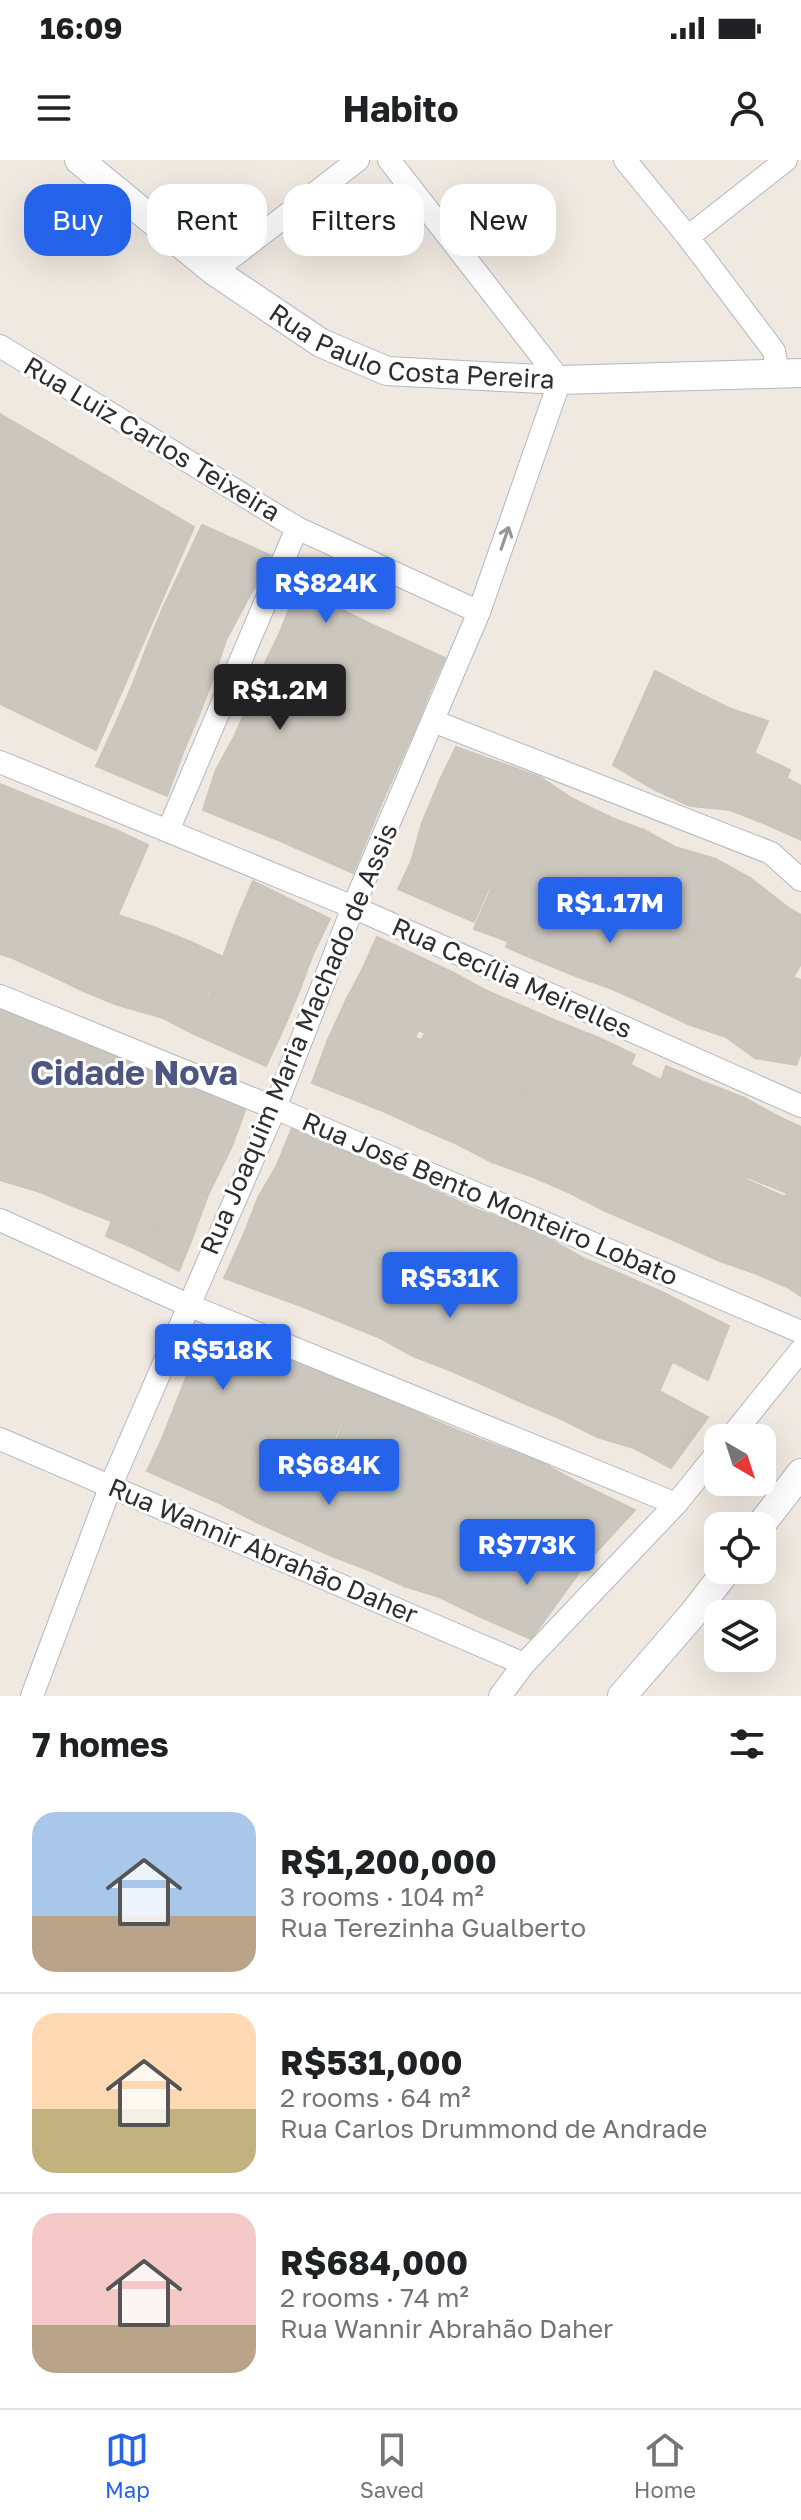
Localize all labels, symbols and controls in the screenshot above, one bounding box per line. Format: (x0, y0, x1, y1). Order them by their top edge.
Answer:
text: 16:09 (40, 10, 123, 46)
icon: menu (32, 86, 76, 130)
icon: person (725, 86, 769, 130)
text: Habito (342, 87, 459, 130)
chip: Buy (24, 184, 131, 256)
chip: Rent (147, 184, 267, 256)
chip: Filters (283, 184, 424, 256)
chip: New (440, 184, 556, 256)
street label: Rua Paulo Costa Pereira (264, 297, 555, 395)
street label: Rua Luiz Carlos Teixeira (18, 350, 286, 527)
one-way arrow (498, 526, 513, 551)
pin: R$824K (261, 557, 391, 625)
text: R$824K (274, 567, 378, 598)
pin: R$1.2M (215, 664, 345, 732)
text: R$1.2M (232, 674, 328, 705)
street label: Rua Joaquim Maria Machado de Assis (193, 818, 404, 1259)
pin: R$1.17M (536, 877, 684, 945)
text: R$1.17M (556, 887, 664, 918)
street label: Rua Cecília Meirelles (387, 911, 637, 1044)
district label: Cidade Nova (30, 1052, 238, 1092)
street label: Rua José Bento Monteiro Lobato (298, 1105, 683, 1292)
pin: R$531K (385, 1252, 515, 1320)
text: R$531K (400, 1262, 500, 1293)
pin: R$518K (158, 1324, 288, 1392)
text: R$518K (173, 1334, 273, 1365)
north arrow (704, 1424, 776, 1496)
map controls (704, 1424, 776, 1672)
pin: R$684K (264, 1439, 394, 1507)
text: R$684K (277, 1449, 381, 1480)
street label: Rua Wannir Abrahão Daher (104, 1471, 423, 1630)
button: locate (704, 1512, 776, 1584)
pin: R$773K (462, 1519, 592, 1587)
text: R$773K (478, 1529, 576, 1560)
button: layers (704, 1600, 776, 1672)
icon: filters (725, 1722, 769, 1766)
text: 7 homes (32, 1724, 169, 1764)
text: R$1,200,000 (280, 1841, 497, 1881)
icon: home (96, 1844, 192, 1940)
text: 3 rooms · 104 m² (280, 1881, 484, 1912)
text: Rua Terezinha Gualberto (280, 1912, 586, 1943)
text: R$531,000 (280, 2042, 463, 2082)
icon: home (96, 2045, 192, 2141)
text: 2 rooms · 64 m² (280, 2082, 471, 2113)
text: Rua Carlos Drummond de Andrade (280, 2113, 707, 2144)
text: R$684,000 (280, 2242, 468, 2282)
icon: home (96, 2245, 192, 2341)
text: 2 rooms · 74 m² (280, 2282, 469, 2313)
text: Rua Wannir Abrahão Daher (280, 2313, 613, 2344)
tab: Map (105, 2428, 150, 2503)
tab: Saved (360, 2428, 424, 2503)
tab: Home (634, 2428, 696, 2503)

